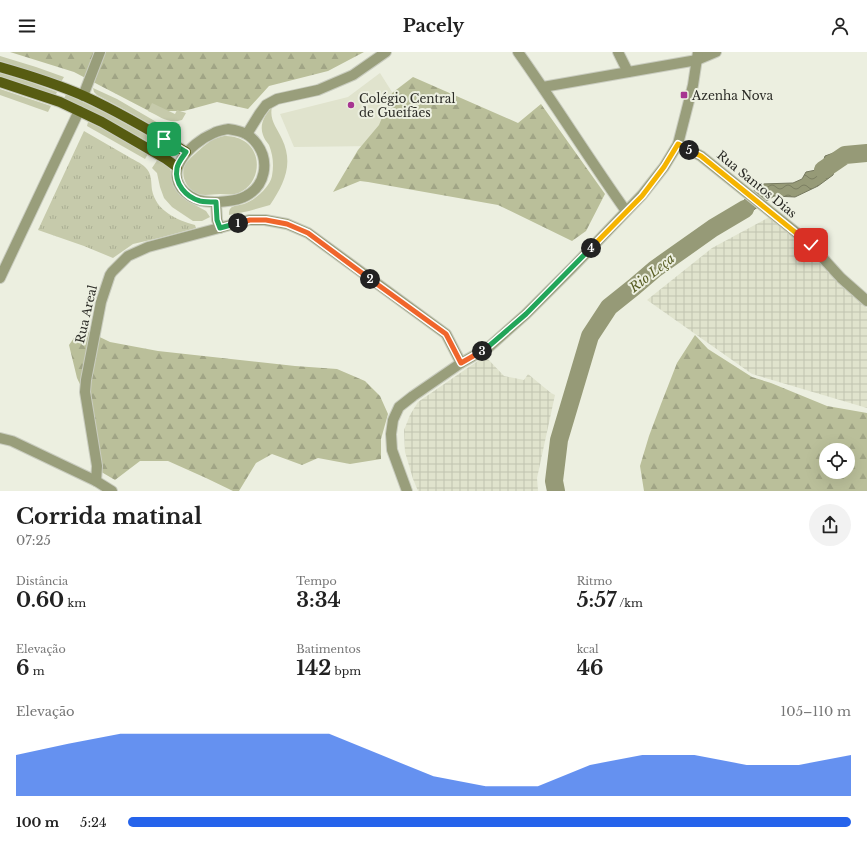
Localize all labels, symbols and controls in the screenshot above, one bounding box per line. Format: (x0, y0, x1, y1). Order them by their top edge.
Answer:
icon: menu (16, 15, 38, 37)
text: Pacely (403, 15, 464, 37)
icon: person (829, 15, 851, 37)
place label: Azenha Nova (691, 88, 774, 103)
marker: Azenha Nova (679, 90, 689, 100)
place label: Colégio Central de Gueifães (359, 91, 455, 120)
marker: Colégio Central de Gueifães (346, 100, 356, 110)
pin (147, 122, 181, 156)
icon: arrive (153, 128, 175, 150)
pin: 5 (679, 140, 699, 160)
text: 5 (686, 143, 692, 157)
street label: Rua Santos Dias (714, 147, 800, 221)
pin: 1 (228, 213, 248, 233)
text: 1 (236, 216, 240, 230)
pin (794, 228, 828, 262)
icon: check (800, 234, 822, 256)
pin: 4 (581, 238, 601, 258)
text: 4 (587, 241, 595, 255)
water label: Rio Leça (625, 250, 678, 297)
pin: 2 (360, 269, 380, 289)
text: 2 (366, 272, 374, 286)
street label: Rua Areal (72, 283, 100, 345)
pin: 3 (472, 341, 492, 361)
text: 3 (478, 344, 486, 358)
map controls (819, 443, 855, 479)
button: locate (819, 443, 855, 479)
text: Corrida matinal (16, 503, 202, 530)
button: share (809, 504, 851, 546)
text: 07:25 (16, 532, 51, 549)
text: Distância (16, 574, 68, 588)
text: Tempo (296, 574, 337, 588)
text: Ritmo (577, 574, 612, 588)
text: 0.60 (16, 588, 64, 612)
text: 3:34 (296, 588, 341, 612)
text: 5:57 (577, 588, 616, 612)
text: km (64, 596, 86, 610)
text: /km (616, 596, 643, 610)
text: Elevação (16, 642, 66, 656)
text: Batimentos (296, 642, 361, 656)
text: kcal (577, 642, 599, 656)
text: 6 (16, 656, 29, 680)
text: 142 (296, 656, 331, 680)
text: 46 (577, 656, 603, 680)
text: m (29, 664, 44, 678)
text: bpm (331, 664, 361, 678)
text: Elevação (16, 703, 75, 720)
text: 105–110 m (781, 703, 851, 720)
text: 100 m (16, 814, 59, 831)
text: 5:24 (80, 814, 107, 831)

